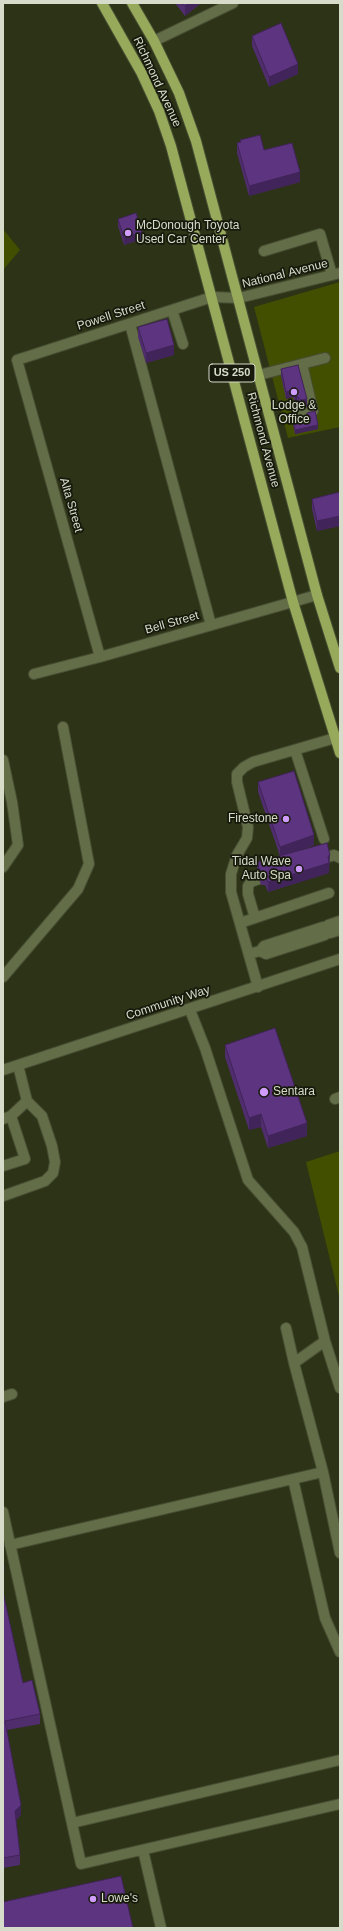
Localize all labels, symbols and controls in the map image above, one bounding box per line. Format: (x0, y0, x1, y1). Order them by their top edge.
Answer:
street label: Richmond Avenue (130, 35, 184, 129)
place label: McDonough Toyota Used Car Center (136, 219, 239, 247)
marker: McDonough Toyota Used Car Center (123, 228, 133, 238)
street label: National Avenue (241, 256, 329, 292)
street label: Powell Street (75, 298, 147, 334)
road number: US 250 (209, 364, 255, 382)
marker: Lodge & Office (289, 387, 299, 397)
street label: Richmond Avenue (243, 391, 283, 489)
place label: Lodge & Office (272, 399, 316, 427)
street label: Alta Street (56, 476, 86, 534)
street label: Bell Street (143, 608, 201, 638)
place label: Firestone (228, 812, 278, 826)
marker: Firestone (281, 814, 291, 824)
place label: Tidal Wave Auto Spa (232, 855, 291, 883)
marker: Tidal Wave Auto Spa (294, 864, 304, 874)
street label: Community Way (124, 983, 212, 1023)
place label: Sentara (273, 1085, 315, 1099)
marker: Sentara (258, 1086, 270, 1098)
place label: Lowe's (101, 1892, 138, 1906)
marker: Lowe's (88, 1894, 98, 1904)

